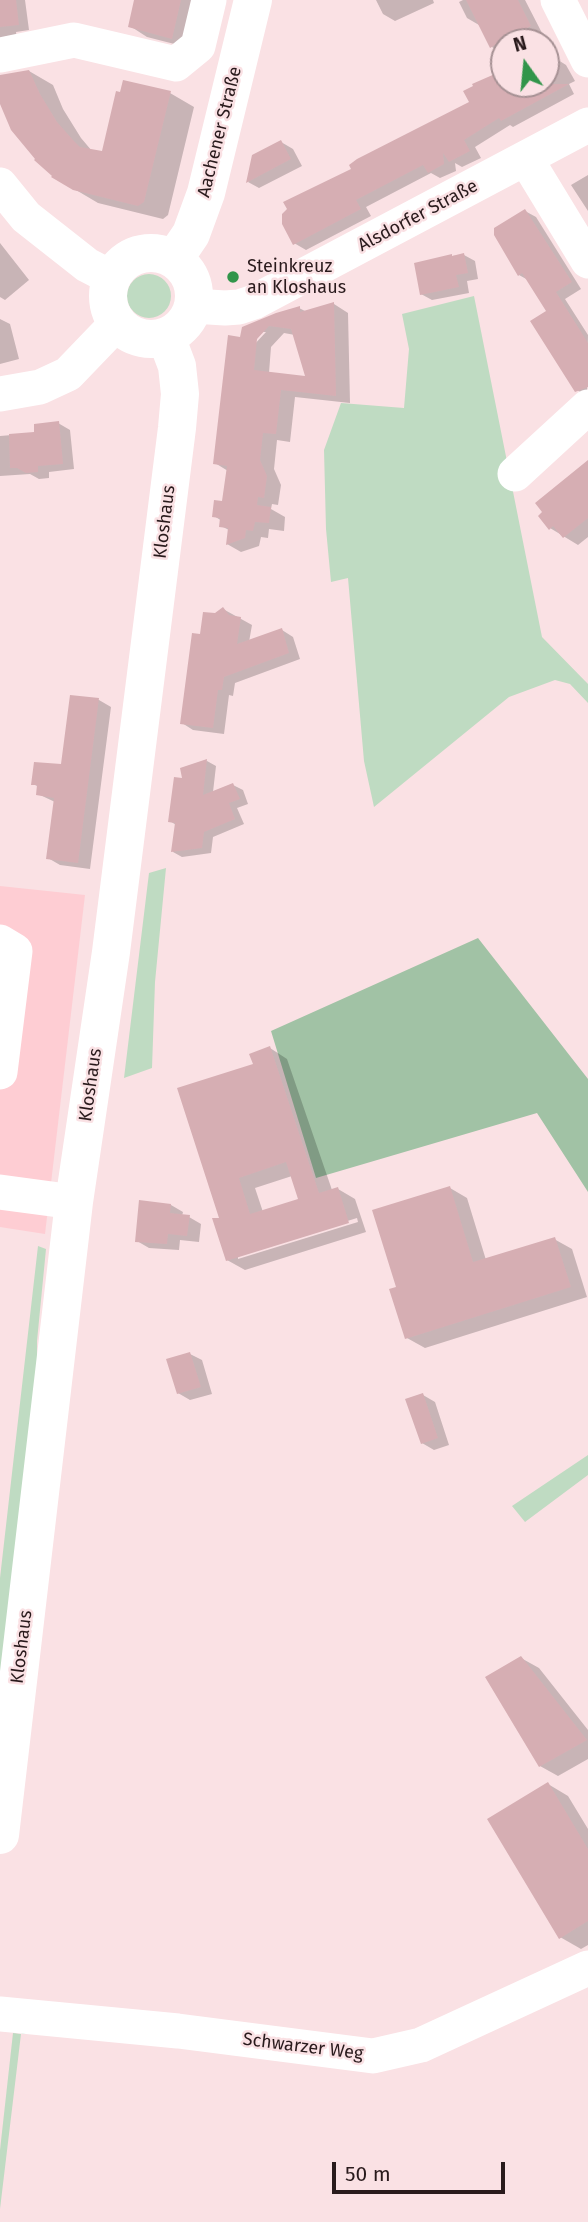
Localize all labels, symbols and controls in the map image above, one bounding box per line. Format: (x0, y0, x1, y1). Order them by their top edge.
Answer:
north arrow (490, 28, 560, 98)
text: N (511, 31, 529, 57)
street label: Aachener Straße (193, 64, 247, 200)
street label: Alsdorfer Straße (354, 175, 482, 257)
place label: Steinkreuz an Kloshaus (247, 256, 346, 298)
marker: Steinkreuz an Kloshaus (225, 269, 241, 285)
street label: Kloshaus (150, 484, 180, 560)
street label: Kloshaus (75, 1047, 107, 1123)
street label: Kloshaus (7, 1609, 37, 1685)
street label: Schwarzer Weg (241, 2029, 365, 2065)
scale bar (336, 2148, 509, 2192)
text: 50 m (345, 2161, 391, 2187)

